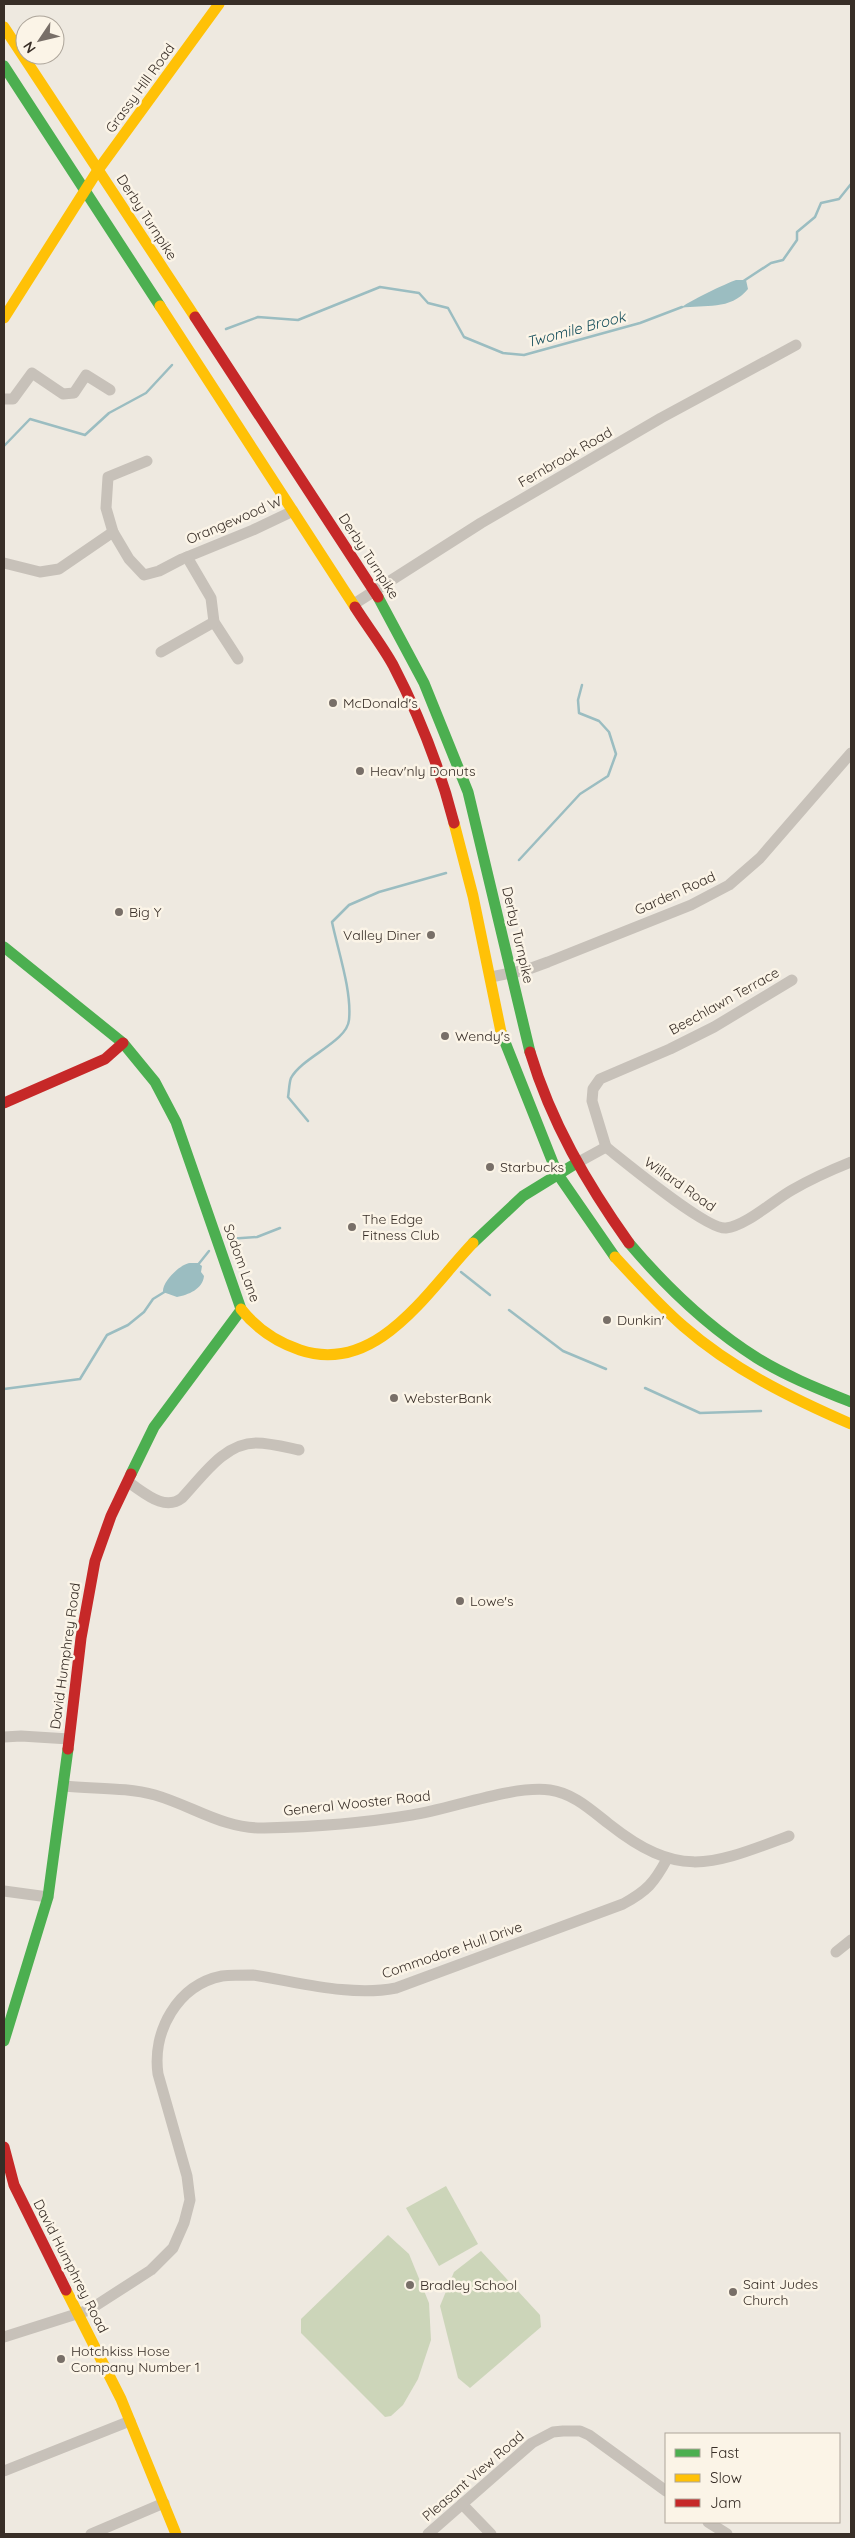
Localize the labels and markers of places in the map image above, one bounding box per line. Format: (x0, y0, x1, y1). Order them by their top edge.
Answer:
place label: McDonald's (343, 694, 418, 712)
marker: McDonald's (327, 697, 339, 709)
place label: Heav'nly Donuts (370, 762, 476, 780)
marker: Heav'nly Donuts (354, 765, 366, 777)
place label: Big Y (129, 903, 162, 921)
marker: Big Y (113, 906, 125, 918)
place label: Valley Diner (343, 926, 422, 944)
marker: Valley Diner (425, 929, 437, 941)
place label: Wendy's (455, 1027, 510, 1045)
marker: Wendy's (439, 1030, 451, 1042)
place label: Starbucks (500, 1158, 564, 1176)
marker: Starbucks (484, 1161, 496, 1173)
place label: The Edge Fitness Club (362, 1210, 439, 1244)
marker: The Edge Fitness Club (346, 1221, 358, 1233)
place label: Dunkin' (617, 1311, 665, 1329)
marker: Dunkin' (601, 1314, 613, 1326)
place label: WebsterBank (404, 1389, 491, 1407)
marker: WebsterBank (388, 1392, 400, 1404)
place label: Lowe's (470, 1592, 514, 1610)
marker: Lowe's (454, 1595, 466, 1607)
place label: Saint Judes Church (743, 2275, 818, 2309)
place label: Bradley School (420, 2276, 517, 2294)
marker: Bradley School (404, 2279, 416, 2291)
marker: Saint Judes Church (727, 2286, 739, 2298)
place label: Hotchkiss Hose Company Number 1 (71, 2342, 200, 2376)
marker: Hotchkiss Hose Company Number 1 (55, 2353, 67, 2365)

